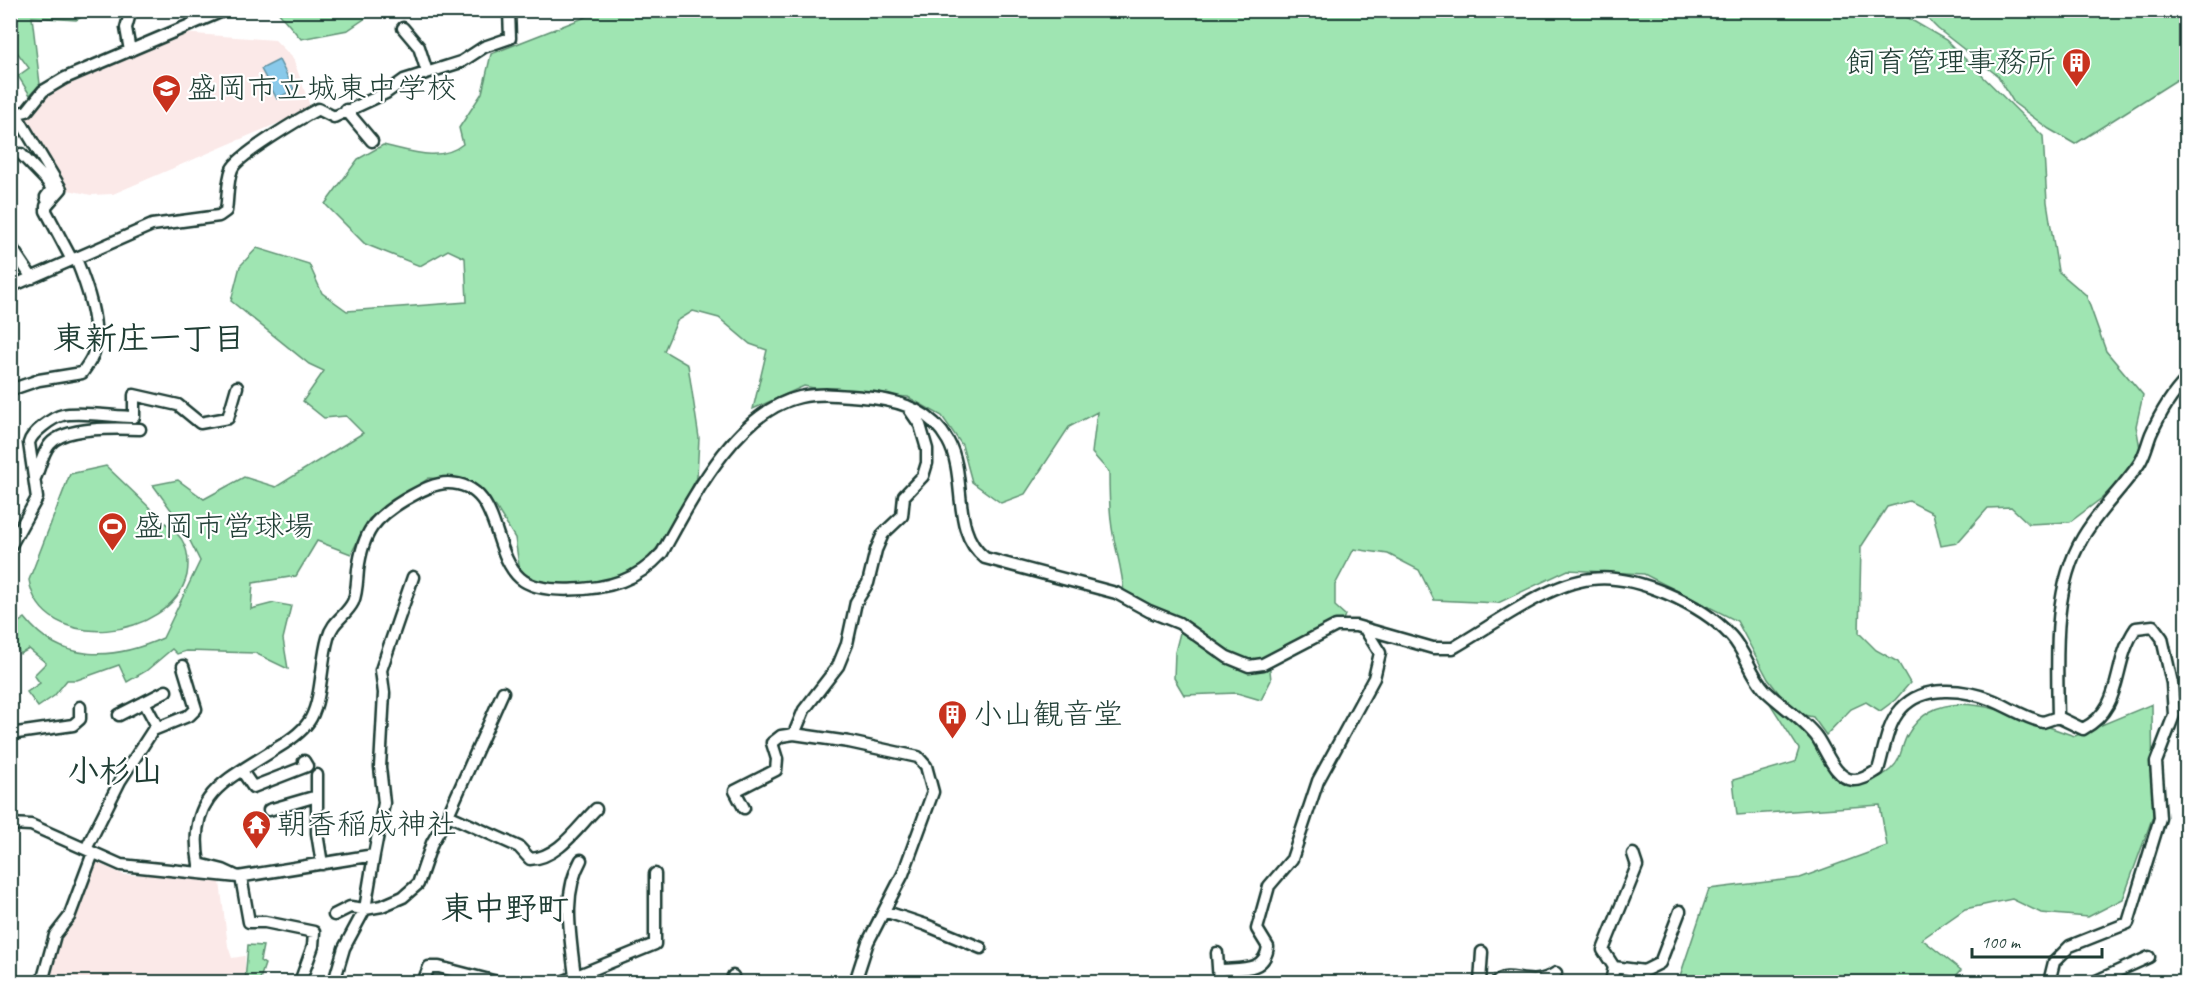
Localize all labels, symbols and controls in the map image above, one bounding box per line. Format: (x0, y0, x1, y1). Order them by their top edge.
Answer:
place label: 飼育管理事務所 (1846, 43, 2056, 81)
building icon: 飼育管理事務所 (2061, 46, 2093, 88)
place label: 盛岡市立城東中学校 (187, 69, 457, 107)
school or university icon: 盛岡市立城東中学校 (150, 72, 182, 114)
district label: 東新庄一丁目 (53, 318, 245, 359)
place label: 盛岡市営球場 (134, 507, 314, 545)
sports icon: 盛岡市営球場 (97, 510, 129, 552)
place label: 小山観音堂 (973, 695, 1123, 733)
building icon: 小山観音堂 (936, 698, 968, 740)
district label: 小杉山 (67, 751, 163, 792)
place label: 朝香稲成神社 (277, 805, 457, 843)
temple icon: 朝香稲成神社 (240, 808, 272, 850)
district label: 東中野町 (441, 888, 569, 929)
scale bar (1972, 921, 2102, 959)
text: 100 m (1981, 931, 2022, 953)

